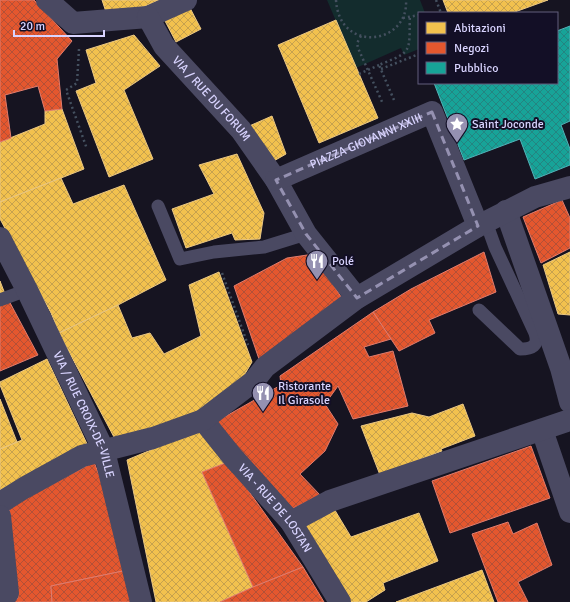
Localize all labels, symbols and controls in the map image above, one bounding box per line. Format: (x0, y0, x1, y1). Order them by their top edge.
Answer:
scale bar (14, 12, 104, 38)
legend (418, 12, 558, 84)
text: 20 m (20, 19, 45, 34)
text: Abitazioni (454, 21, 506, 36)
text: Negozi (454, 41, 489, 56)
street label: VIA / RUE DU FORUM (169, 53, 254, 144)
text: Pubblico (454, 61, 498, 76)
street label: PIAZZA GIOVANNI XXIII (308, 110, 424, 172)
place icon: Saint Joconde (444, 111, 470, 144)
place label: Saint Joconde (472, 117, 544, 132)
restaurant icon: Polé (304, 248, 330, 281)
place label: Polé (332, 254, 354, 269)
street label: VIA / RUE CROIX-DE-VILLE (49, 349, 117, 480)
place label: Ristorante Il Girasole (278, 379, 331, 408)
restaurant icon: Ristorante Il Girasole (250, 380, 276, 413)
street label: VIA - RUE DE LOSTAN (235, 461, 315, 555)

